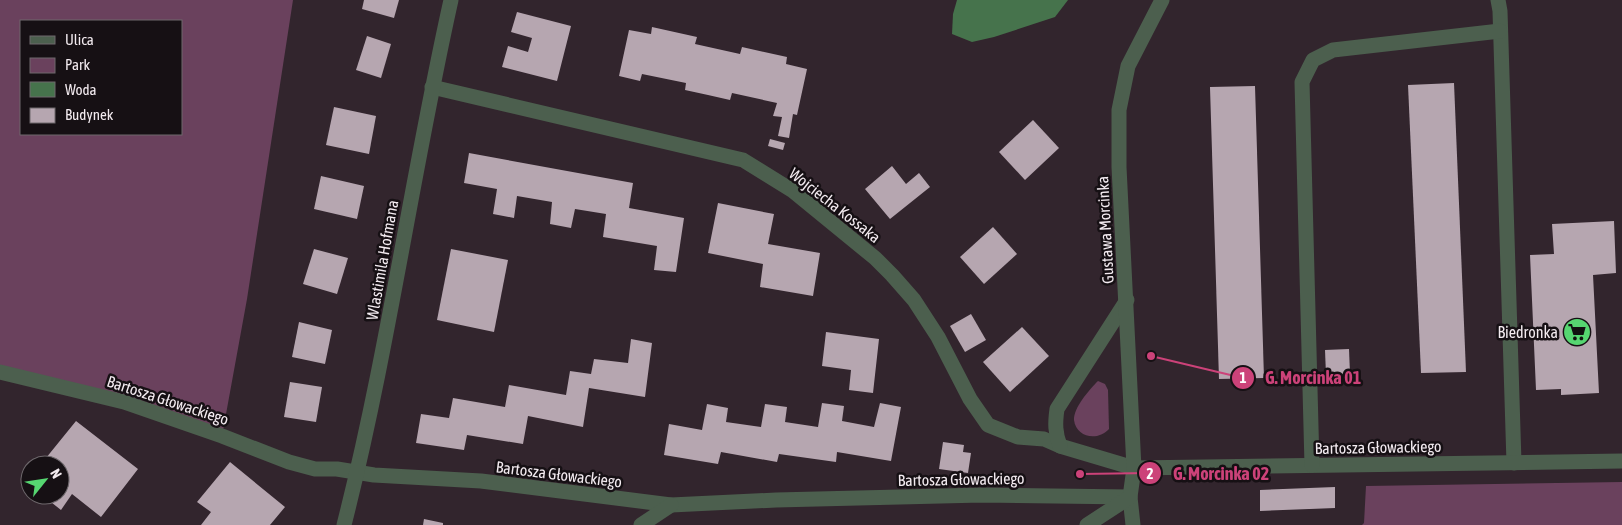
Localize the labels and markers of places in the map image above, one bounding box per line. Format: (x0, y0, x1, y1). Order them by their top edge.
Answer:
supermarket icon: Biedronka (1562, 317, 1592, 347)
place label: Biedronka (1497, 323, 1558, 341)
callout: G. Morcinka 01 (1230, 361, 1371, 394)
callout: G. Morcinka 02 (1138, 457, 1279, 490)

